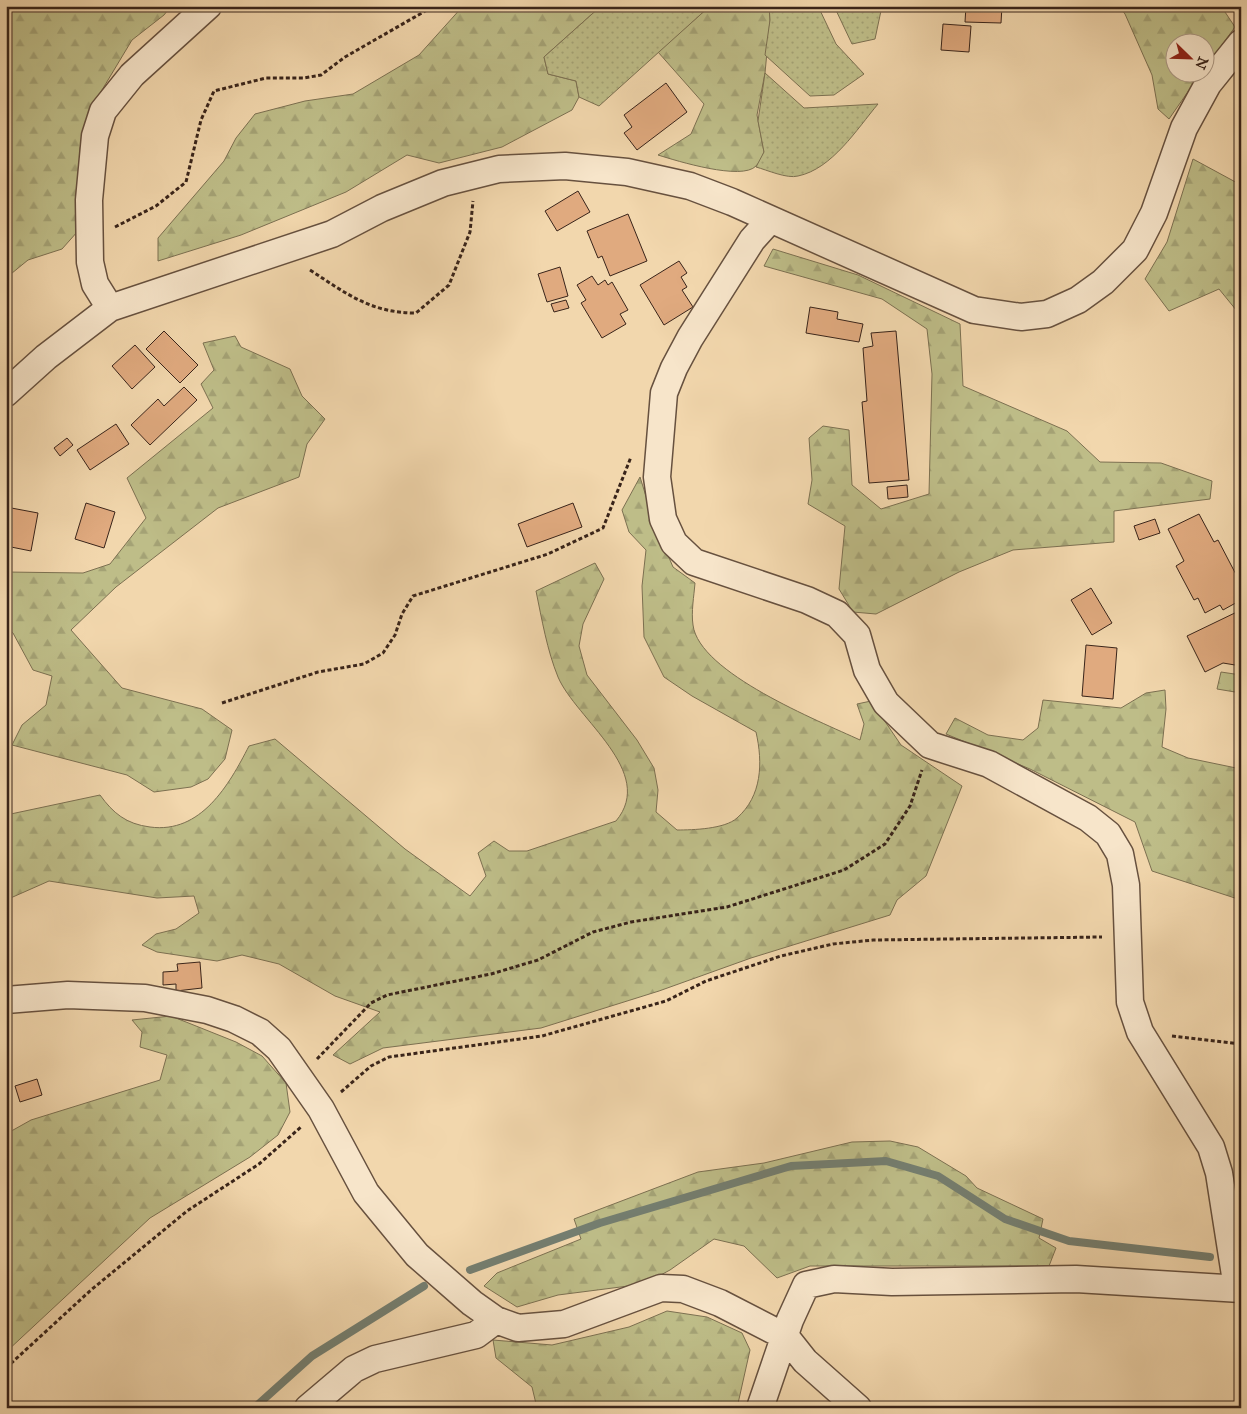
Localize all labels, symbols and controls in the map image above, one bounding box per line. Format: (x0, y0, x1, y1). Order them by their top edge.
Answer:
north arrow (1164, 32, 1214, 82)
text: N (1191, 54, 1212, 72)

